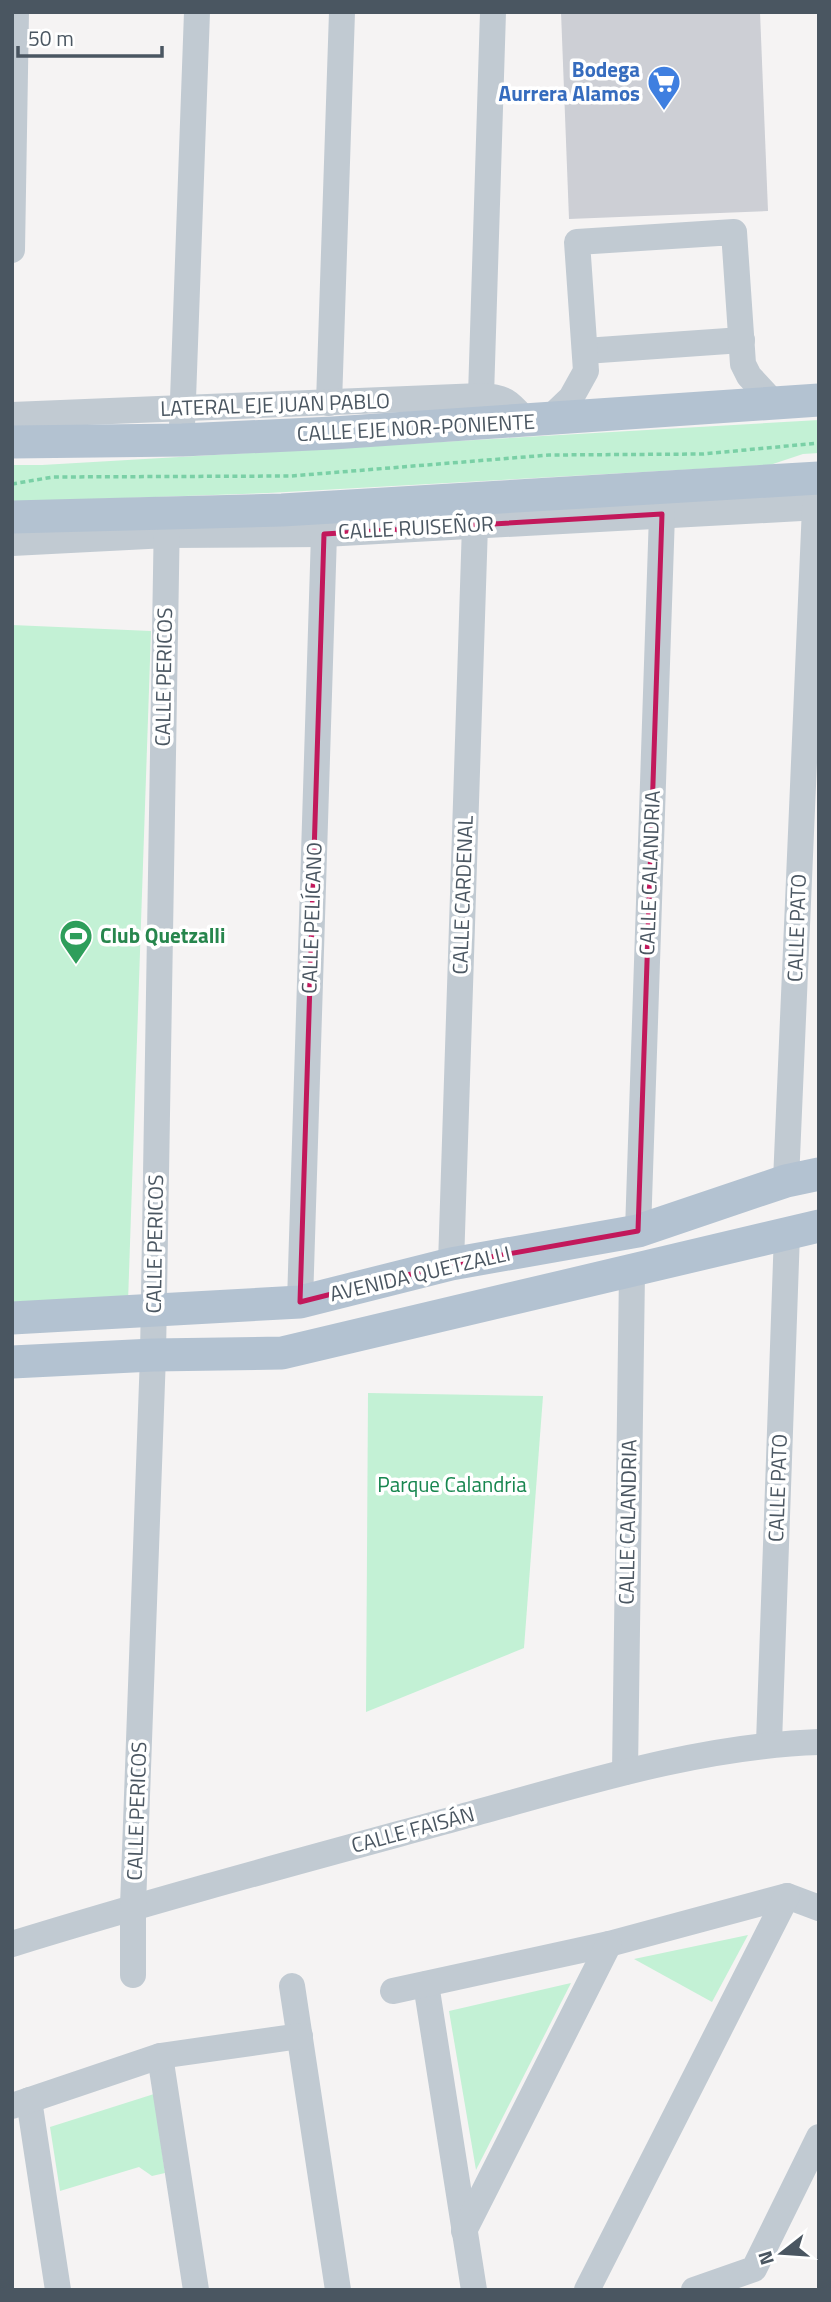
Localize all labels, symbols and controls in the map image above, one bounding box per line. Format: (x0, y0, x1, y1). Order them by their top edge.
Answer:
scale bar (18, 14, 161, 58)
text: 50 m (28, 22, 74, 54)
place label: Bodega Aurrera Alamos (499, 53, 640, 109)
supermarket icon: Bodega Aurrera Alamos (645, 63, 683, 112)
street label: LATERAL EJE JUAN PABLO (160, 384, 390, 424)
street label: CALLE EJE NOR-PONIENTE (296, 405, 536, 449)
street label: CALLE RUISEÑOR (337, 507, 495, 547)
street label: CALLE PERICOS (146, 607, 180, 747)
street label: CALLE CALANDRIA (630, 789, 668, 956)
street label: CALLE CARDENAL (443, 815, 481, 975)
street label: CALLE PELÍCANO (292, 842, 330, 994)
street label: CALLE PATO (778, 873, 814, 983)
sports icon: Club Quetzalli (57, 917, 95, 966)
place label: Club Quetzalli (100, 919, 225, 951)
street label: CALLE PERICOS (137, 1174, 171, 1314)
street label: AVENIDA QUETZALLI (326, 1237, 513, 1309)
street label: CALLE PATO (759, 1433, 795, 1543)
street label: CALLE CALANDRIA (610, 1439, 644, 1605)
park label: Parque Calandria (377, 1468, 527, 1500)
street label: CALLE PERICOS (118, 1741, 154, 1881)
street label: CALLE FAISÁN (348, 1797, 478, 1861)
north arrow (747, 2218, 817, 2288)
text: N (749, 2248, 781, 2269)

